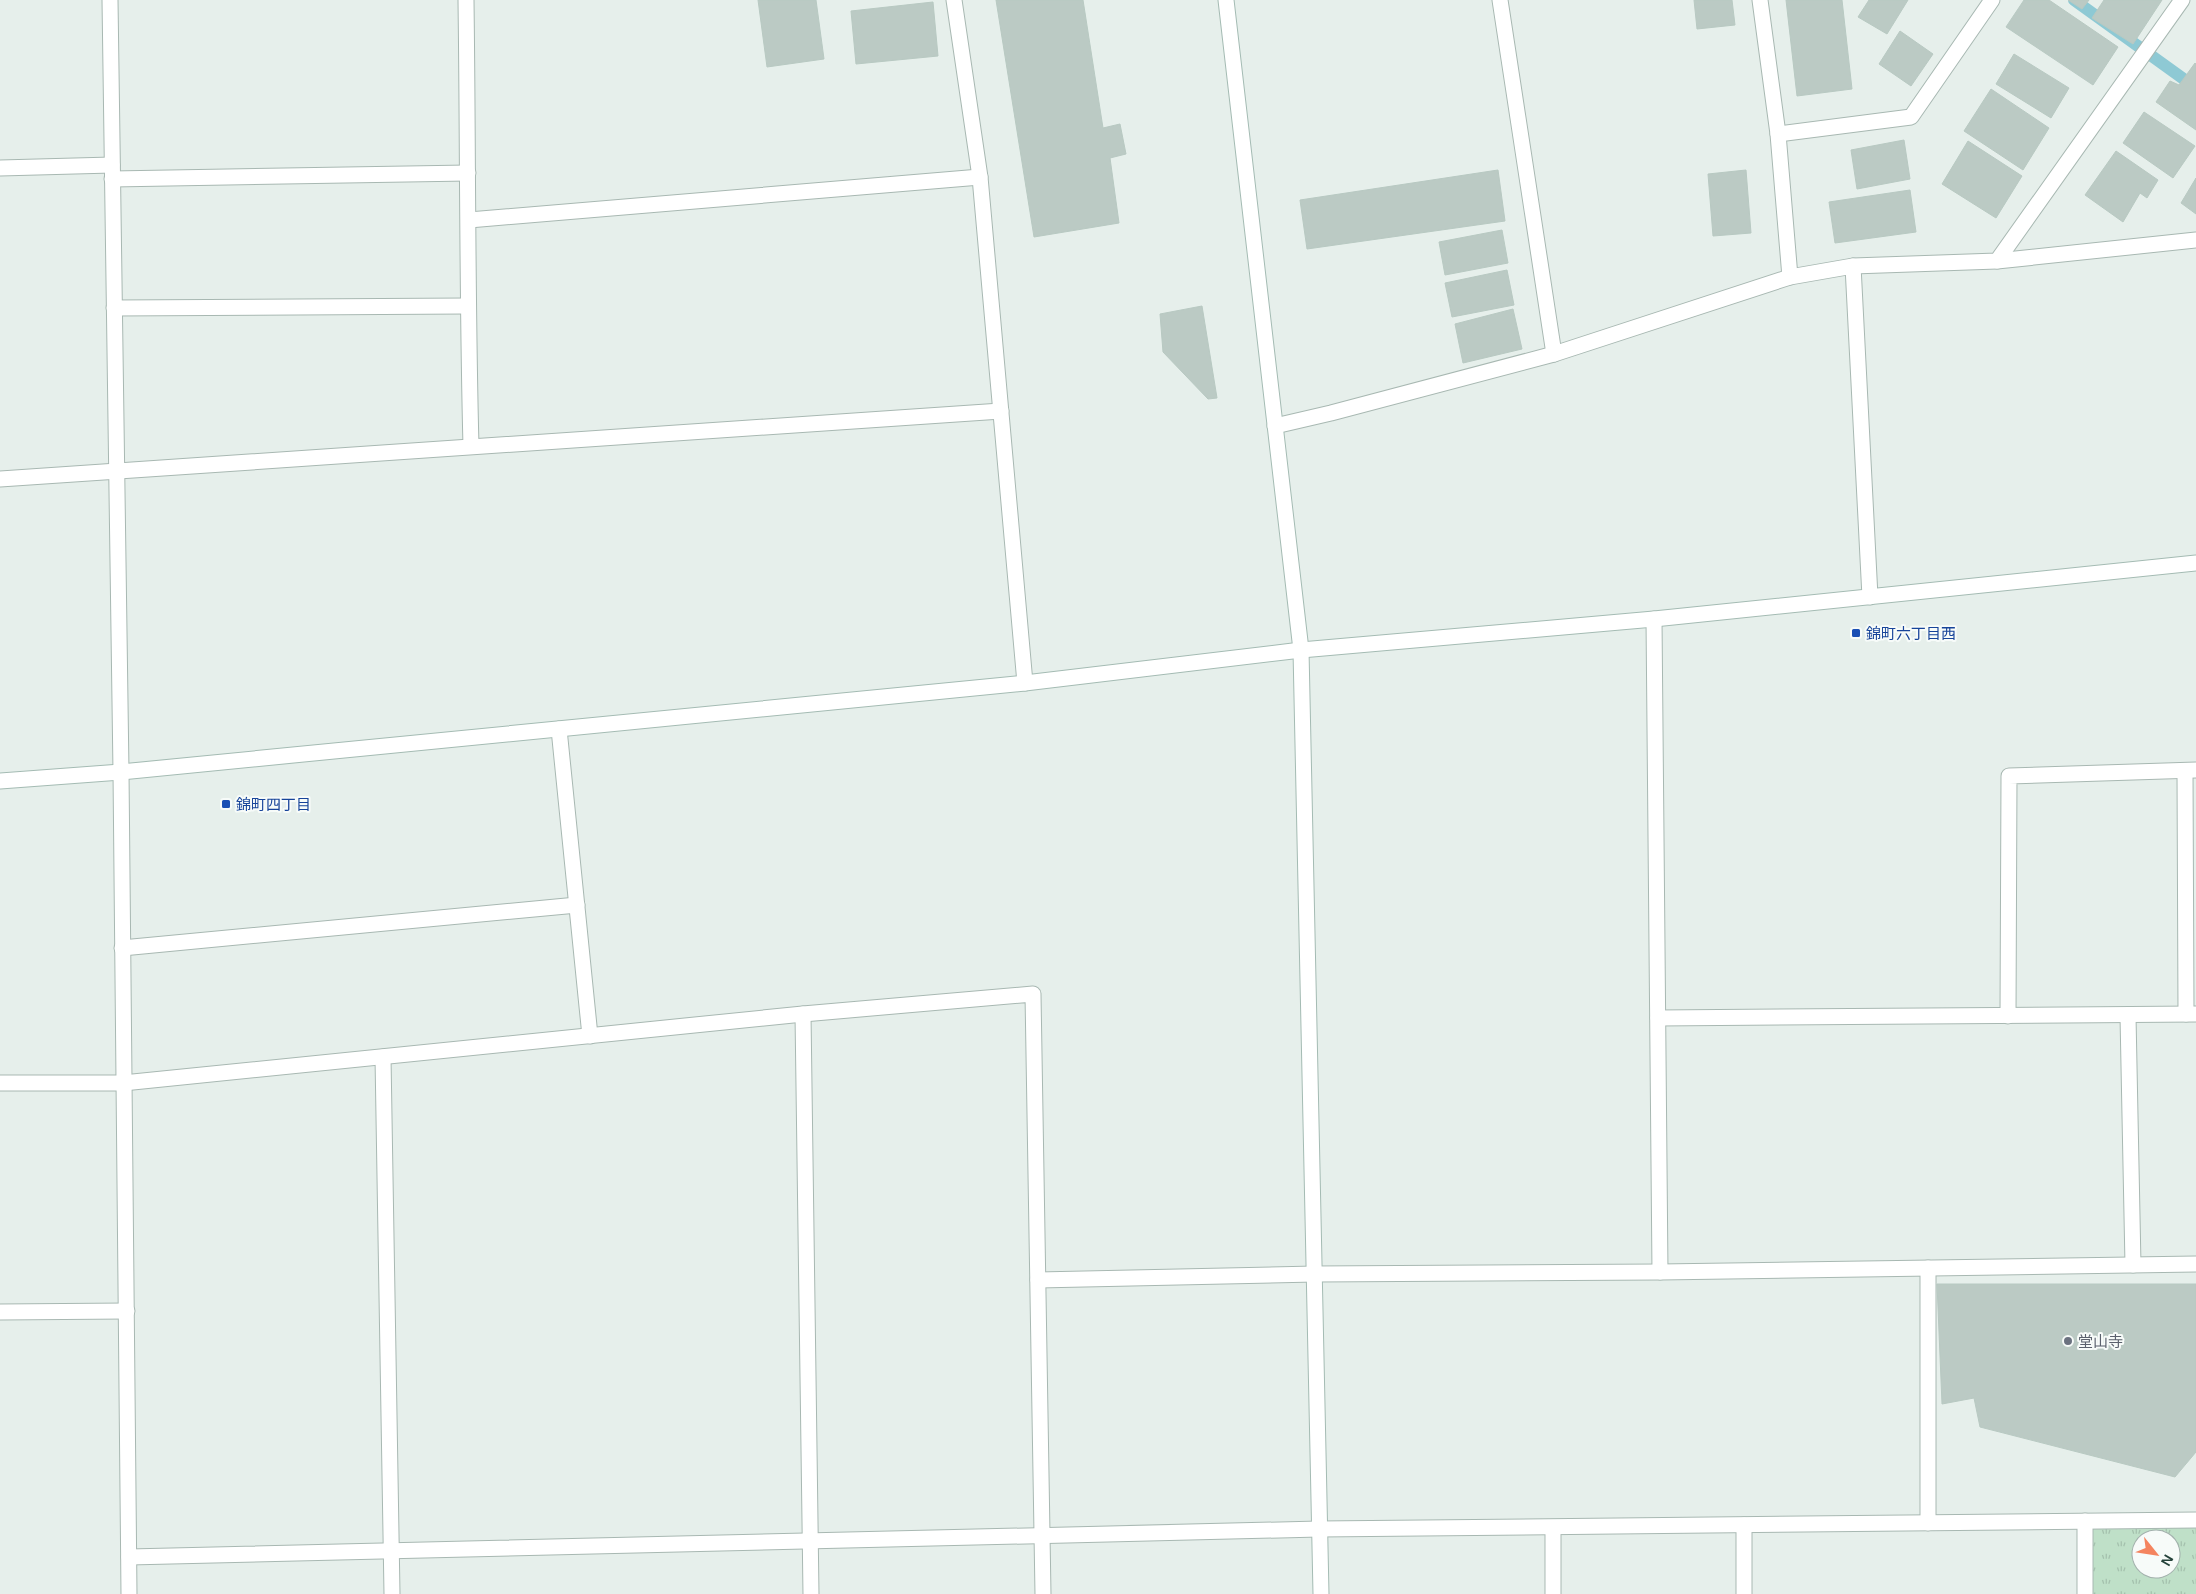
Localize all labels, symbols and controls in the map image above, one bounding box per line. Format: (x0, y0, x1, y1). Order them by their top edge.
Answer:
place label: 錦町六丁目西 (1866, 625, 1956, 642)
marker: 錦町六丁目西 (1850, 627, 1862, 639)
place label: 錦町四丁目 (236, 796, 311, 813)
marker: 錦町四丁目 (220, 798, 232, 810)
place label: 堂山寺 (2078, 1333, 2123, 1350)
marker: 堂山寺 (2062, 1335, 2074, 1347)
north arrow (2131, 1529, 2181, 1579)
text: N (2158, 1552, 2177, 1569)

